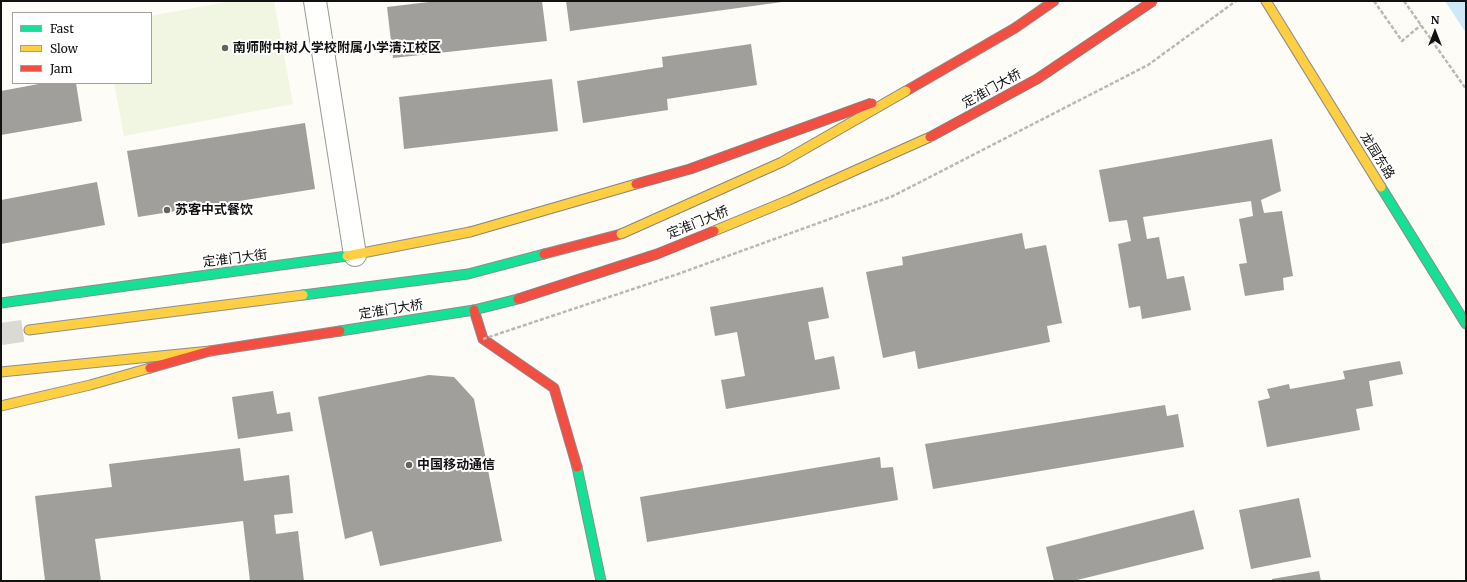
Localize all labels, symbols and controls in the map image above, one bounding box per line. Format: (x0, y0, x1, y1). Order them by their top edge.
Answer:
legend (12, 12, 152, 84)
north arrow (1415, 12, 1455, 52)
text: N (1431, 13, 1439, 27)
text: Fast (50, 21, 74, 36)
place label: 南师附中树人学校附属小学清江校区 (233, 40, 441, 56)
text: Slow (50, 41, 78, 56)
marker: 南师附中树人学校附属小学清江校区 (220, 43, 230, 53)
text: Jam (50, 61, 72, 76)
street label: 定淮门大桥 (960, 66, 1024, 112)
street label: 龙园东路 (1357, 130, 1397, 182)
place label: 苏客中式餐饮 (175, 202, 253, 218)
street label: 定淮门大桥 (665, 204, 731, 242)
marker: 苏客中式餐饮 (162, 205, 172, 215)
street label: 定淮门大街 (202, 247, 268, 271)
street label: 定淮门大桥 (358, 297, 424, 323)
place label: 中国移动通信 (417, 457, 495, 473)
marker: 中国移动通信 (404, 460, 414, 470)

